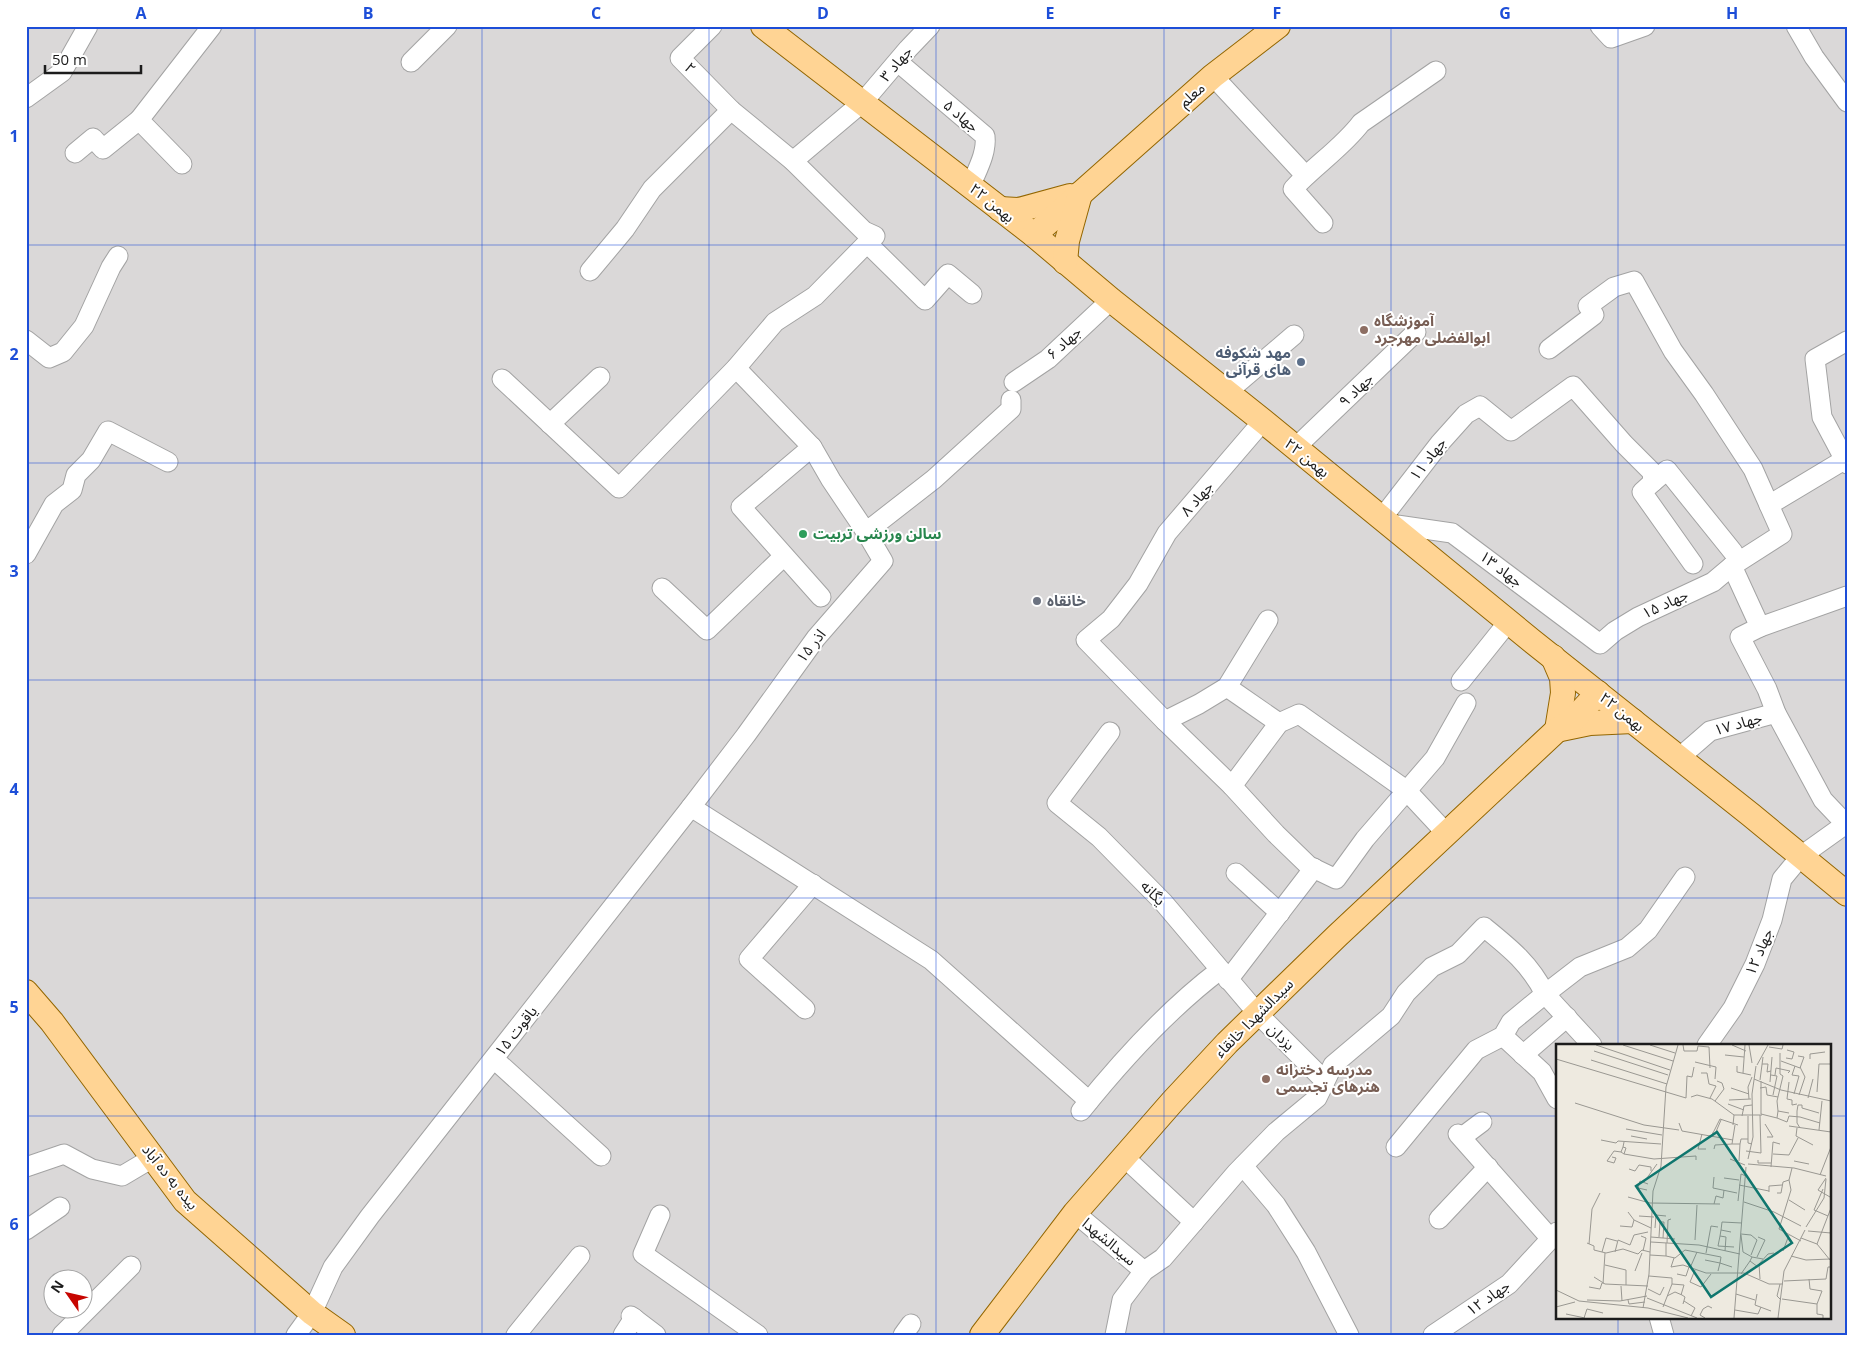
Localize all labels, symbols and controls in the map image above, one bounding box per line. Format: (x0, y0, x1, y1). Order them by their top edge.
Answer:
text: A (135, 2, 147, 24)
text: B (363, 2, 373, 24)
text: C (591, 2, 601, 24)
text: D (817, 2, 829, 24)
text: E (1046, 2, 1055, 24)
text: F (1273, 2, 1281, 24)
text: G (1499, 2, 1511, 24)
text: H (1726, 2, 1738, 24)
street label: جهاد ۳ (875, 41, 916, 85)
scale bar (45, 42, 141, 74)
text: 50 m (52, 49, 87, 69)
street label: ۲ (681, 57, 701, 77)
street label: معلم (1174, 77, 1210, 113)
street label: جهاد ۵ (940, 95, 984, 136)
text: 1 (9, 125, 19, 147)
street label: ۲۲ بهمن (966, 178, 1019, 226)
place label: آموزشگاه ابوالفضلی مهرجرد (1374, 310, 1490, 347)
street label: جهاد ۶ (1042, 321, 1085, 363)
marker: آموزشگاه ابوالفضلی مهرجرد (1358, 324, 1370, 336)
place label: مهد شکوفه های قرآنی (1216, 342, 1291, 379)
text: 2 (9, 343, 19, 365)
marker: مهد شکوفه های قرآنی (1295, 356, 1307, 368)
street label: جهاد ۹ (1334, 368, 1377, 411)
street label: ۲۲ بهمن (1281, 433, 1334, 481)
street label: جهاد ۱۱ (1404, 433, 1450, 484)
street label: جهاد ۸ (1175, 476, 1217, 520)
place label: سالن ورزشی تربیت (813, 523, 942, 543)
marker: سالن ورزشی تربیت (797, 528, 809, 540)
street label: جهاد ۱۳ (1476, 545, 1527, 591)
text: 3 (9, 560, 19, 582)
street label: جهاد ۱۵ (1638, 584, 1691, 623)
place label: خانقاه (1047, 590, 1086, 610)
marker: خانقاه (1031, 595, 1043, 607)
street label: اذر ۱۵ (791, 625, 830, 666)
street label: ۲۲ بهمن (1596, 687, 1649, 735)
street label: جهاد ۱۷ (1711, 707, 1764, 739)
text: 4 (9, 778, 19, 800)
street label: یگانه (1137, 875, 1171, 909)
street label: جهاد ۱۲ (1739, 925, 1777, 978)
street label: سیدالشهدا خانقاء (1210, 973, 1297, 1061)
text: 5 (9, 996, 19, 1018)
street label: یاقوت ۱۵ (489, 1001, 541, 1060)
street label: یزدان (1264, 1018, 1300, 1054)
inset map (1556, 1044, 1830, 1318)
place label: مدرسه دخترانه هنرهای تجسمی (1276, 1059, 1380, 1096)
marker: مدرسه دخترانه هنرهای تجسمی (1260, 1073, 1272, 1085)
street label: بیده به ده آباد (138, 1139, 203, 1213)
text: 6 (9, 1213, 19, 1235)
street label: سیدالشهدا (1078, 1213, 1141, 1270)
north arrow (42, 1268, 92, 1318)
street label: جهاد ۱۲ (1462, 1275, 1513, 1319)
text: N (46, 1276, 68, 1296)

